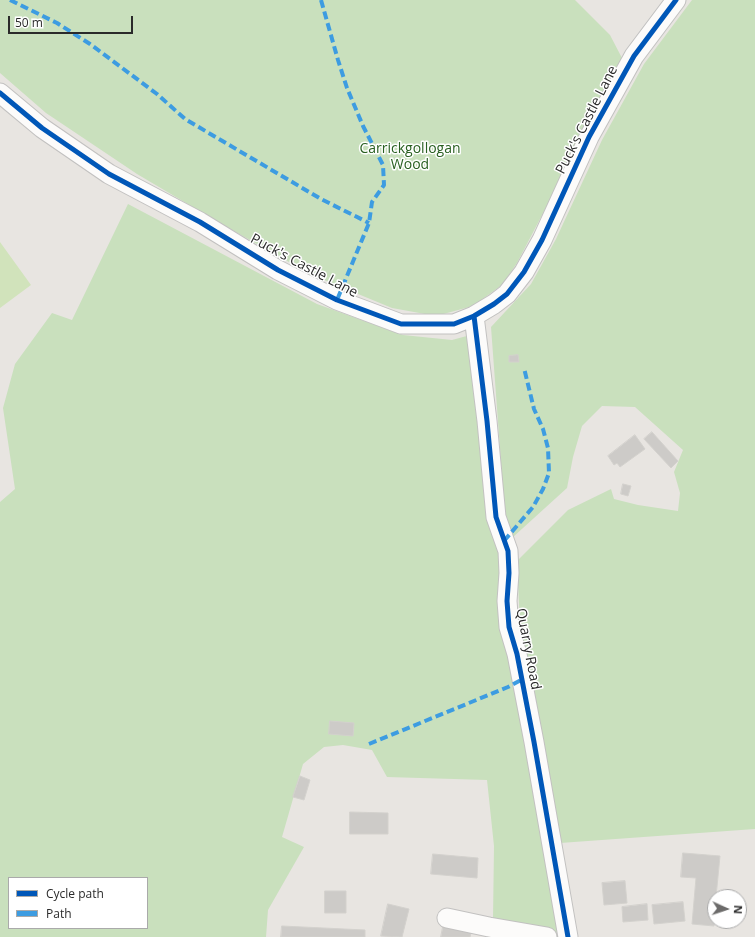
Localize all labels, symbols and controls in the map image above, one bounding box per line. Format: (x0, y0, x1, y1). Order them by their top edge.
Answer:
scale bar (10, 8, 135, 34)
text: 50 m (15, 14, 43, 31)
street label: Puck's Castle Lane (552, 63, 622, 177)
park label: Carrickgollogan Wood (359, 141, 461, 174)
street label: Puck's Castle Lane (247, 231, 361, 301)
street label: Quarry Road (512, 607, 544, 691)
legend (8, 877, 148, 929)
text: Cycle path (46, 885, 104, 902)
north arrow (707, 889, 747, 929)
text: Path (46, 905, 72, 922)
text: N (731, 905, 746, 914)

